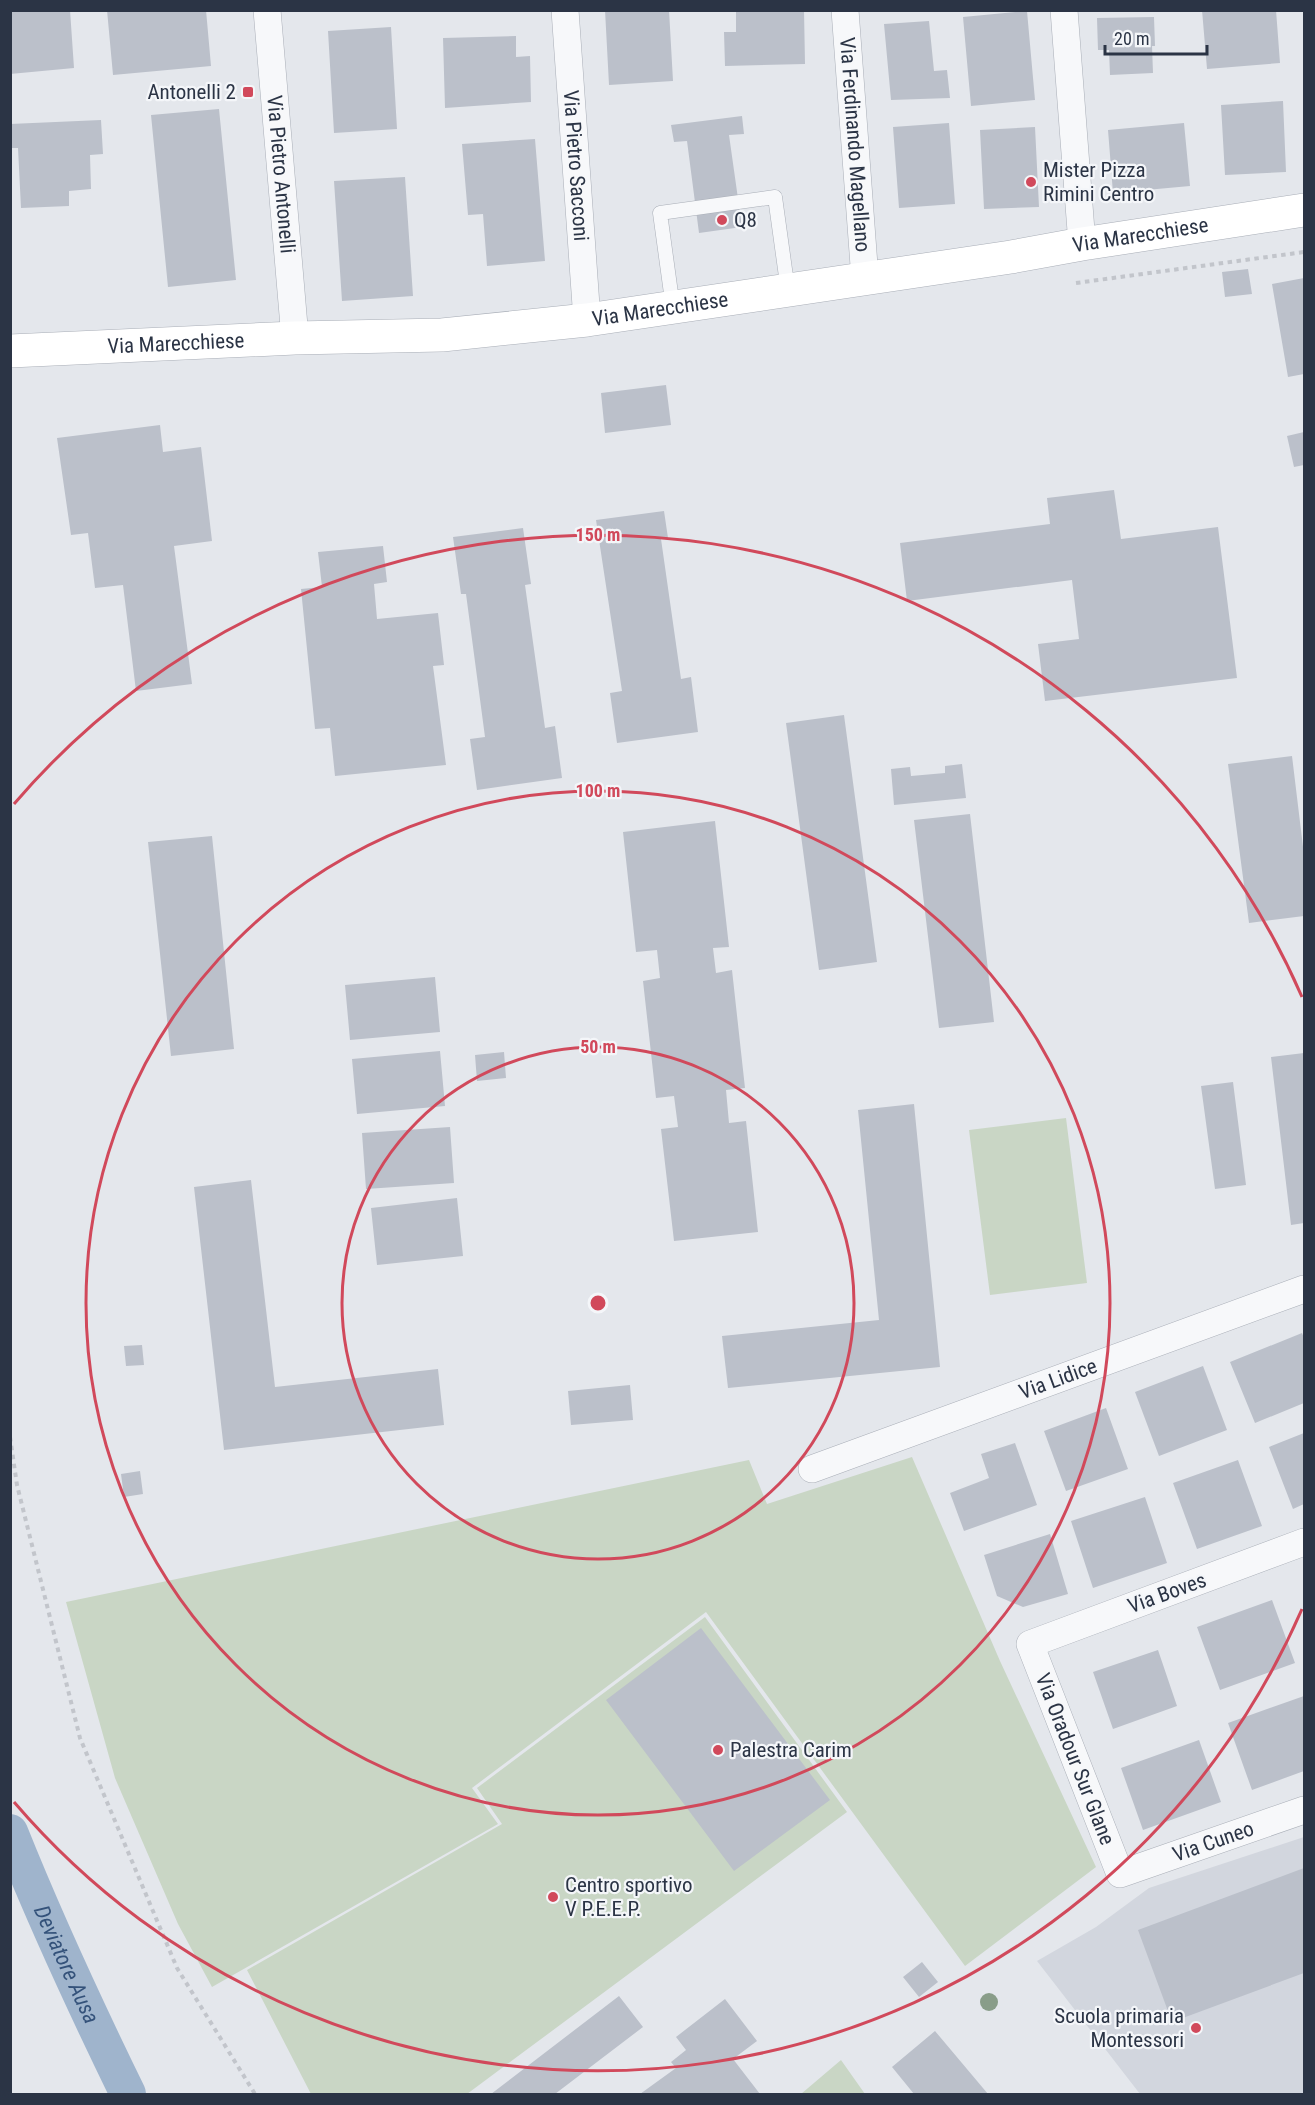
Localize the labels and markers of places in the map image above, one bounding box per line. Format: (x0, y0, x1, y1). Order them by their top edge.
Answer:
place label: Antonelli 2 (148, 80, 236, 104)
marker: Antonelli 2 (241, 85, 255, 99)
place label: Mister Pizza Rimini Centro (1043, 158, 1154, 206)
marker: Mister Pizza Rimini Centro (1024, 175, 1038, 189)
place label: Q8 (734, 208, 757, 232)
marker: Q8 (715, 213, 729, 227)
centre of rings (588, 1293, 608, 1313)
place label: Palestra Carim (730, 1738, 852, 1762)
marker: Palestra Carim (711, 1743, 725, 1757)
place label: Centro sportivo V P.E.E.P. (565, 1873, 692, 1921)
marker: Centro sportivo V P.E.E.P. (546, 1890, 560, 1904)
place label: Scuola primaria Montessori (1054, 2004, 1184, 2052)
marker: Scuola primaria Montessori (1189, 2021, 1203, 2035)

